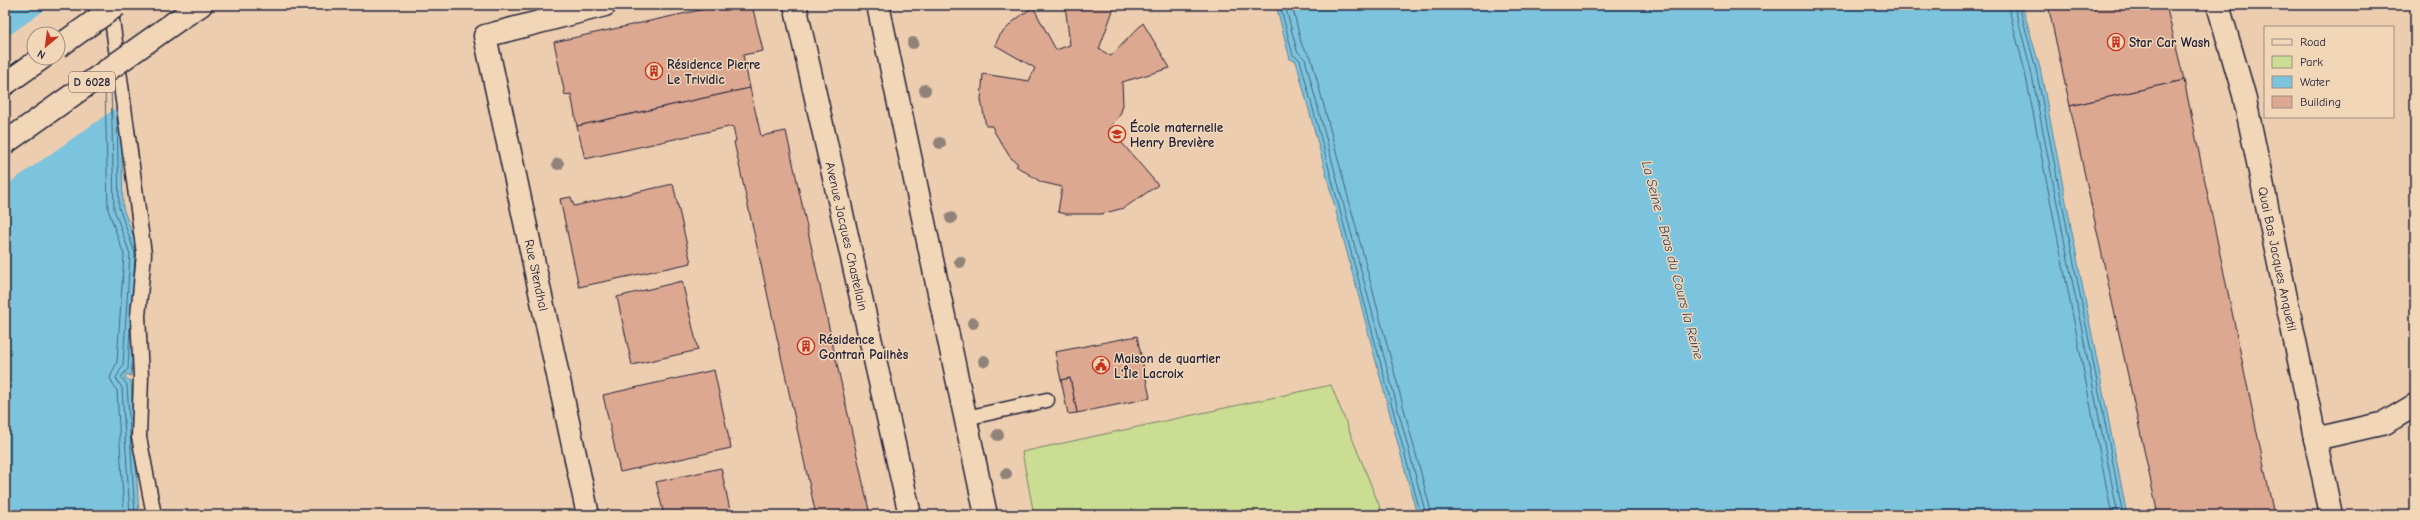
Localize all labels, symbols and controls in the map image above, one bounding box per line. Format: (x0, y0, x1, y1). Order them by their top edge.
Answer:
north arrow (26, 26, 66, 66)
legend (2264, 26, 2394, 118)
building icon: Star Car Wash (2106, 32, 2126, 52)
place label: Star Car Wash (2129, 35, 2210, 50)
text: Road (2300, 35, 2326, 49)
text: N (35, 47, 48, 62)
text: Park (2300, 55, 2323, 69)
place label: Résidence Pierre Le Trividic (667, 57, 761, 87)
building icon: Résidence Pierre Le Trividic (644, 61, 664, 81)
road number: D 6028 (69, 72, 115, 92)
text: Water (2300, 75, 2330, 89)
text: Building (2300, 95, 2341, 109)
place label: École maternelle Henry Brevière (1130, 119, 1224, 150)
school or university icon: École maternelle Henry Brevière (1107, 124, 1127, 144)
water label: La Seine - Bras du Cours la Reine (1638, 159, 1707, 361)
street label: Avenue Jacques Chastellain (823, 160, 871, 312)
street label: Quai Bas Jacques Anquetil (2255, 185, 2300, 333)
street label: Rue Stendhal (522, 238, 551, 312)
place label: Résidence Gontran Pailhès (819, 332, 909, 362)
building icon: Résidence Gontran Pailhès (796, 336, 816, 356)
place label: Maison de quartier L'Île Lacroix (1114, 351, 1221, 381)
public building icon: Maison de quartier L'Île Lacroix (1091, 355, 1111, 375)

